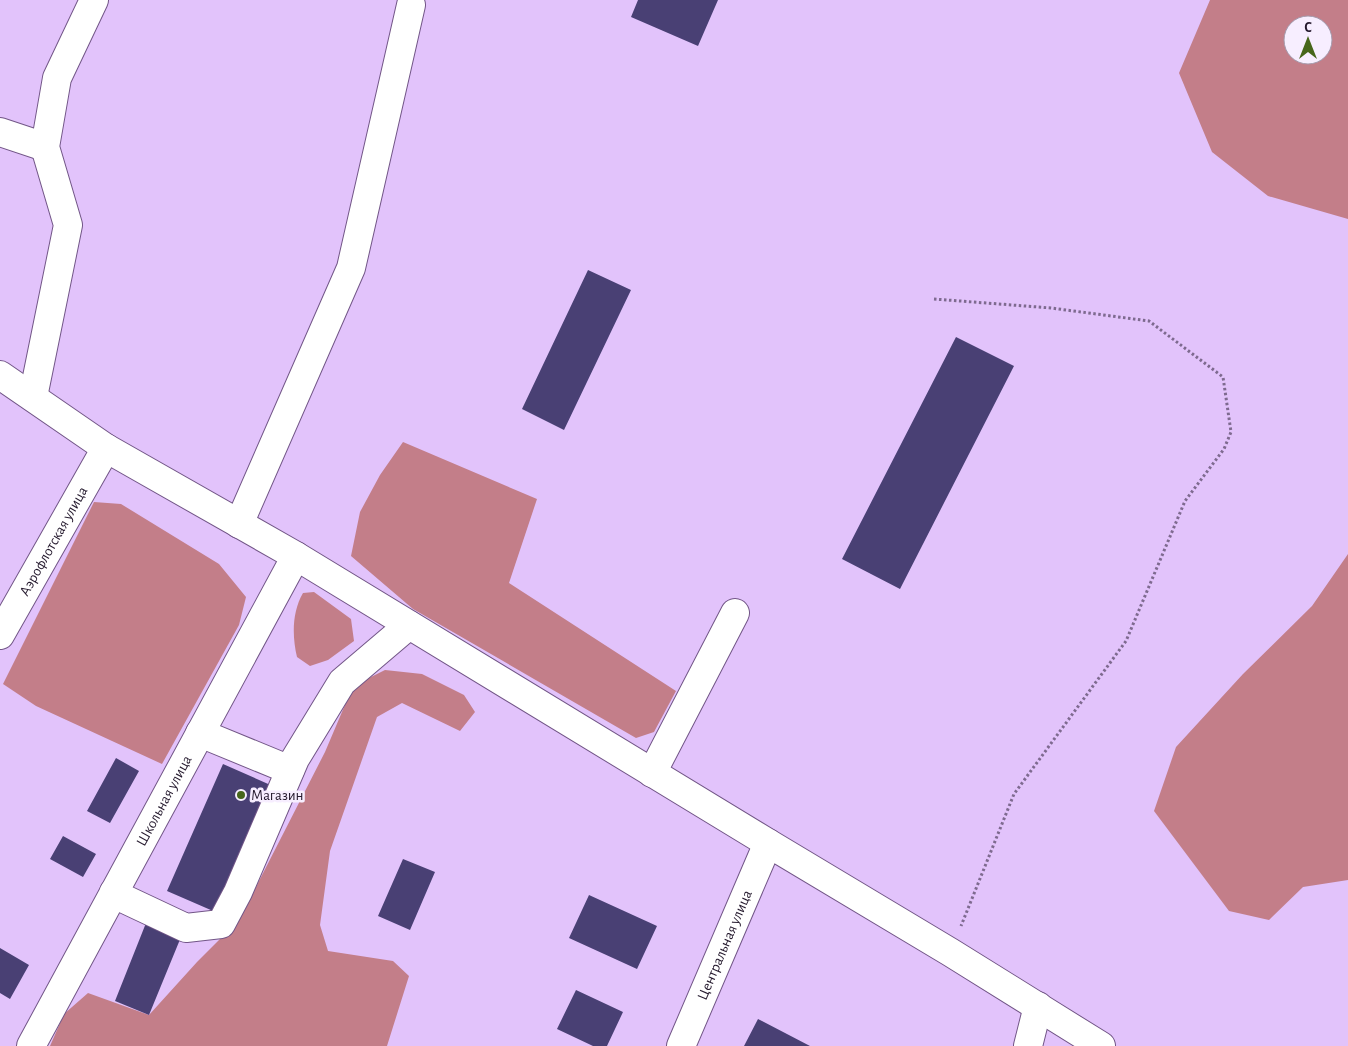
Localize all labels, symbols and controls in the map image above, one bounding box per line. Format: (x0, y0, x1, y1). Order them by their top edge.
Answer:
north arrow (1283, 15, 1333, 65)
text: С (1304, 21, 1312, 35)
street label: Аэрофлотская улица (16, 484, 90, 598)
street label: Школьная улица (133, 753, 194, 848)
place label: Магазин (251, 788, 304, 803)
marker: Магазин (235, 789, 247, 801)
street label: Центральная улица (694, 888, 755, 1002)

